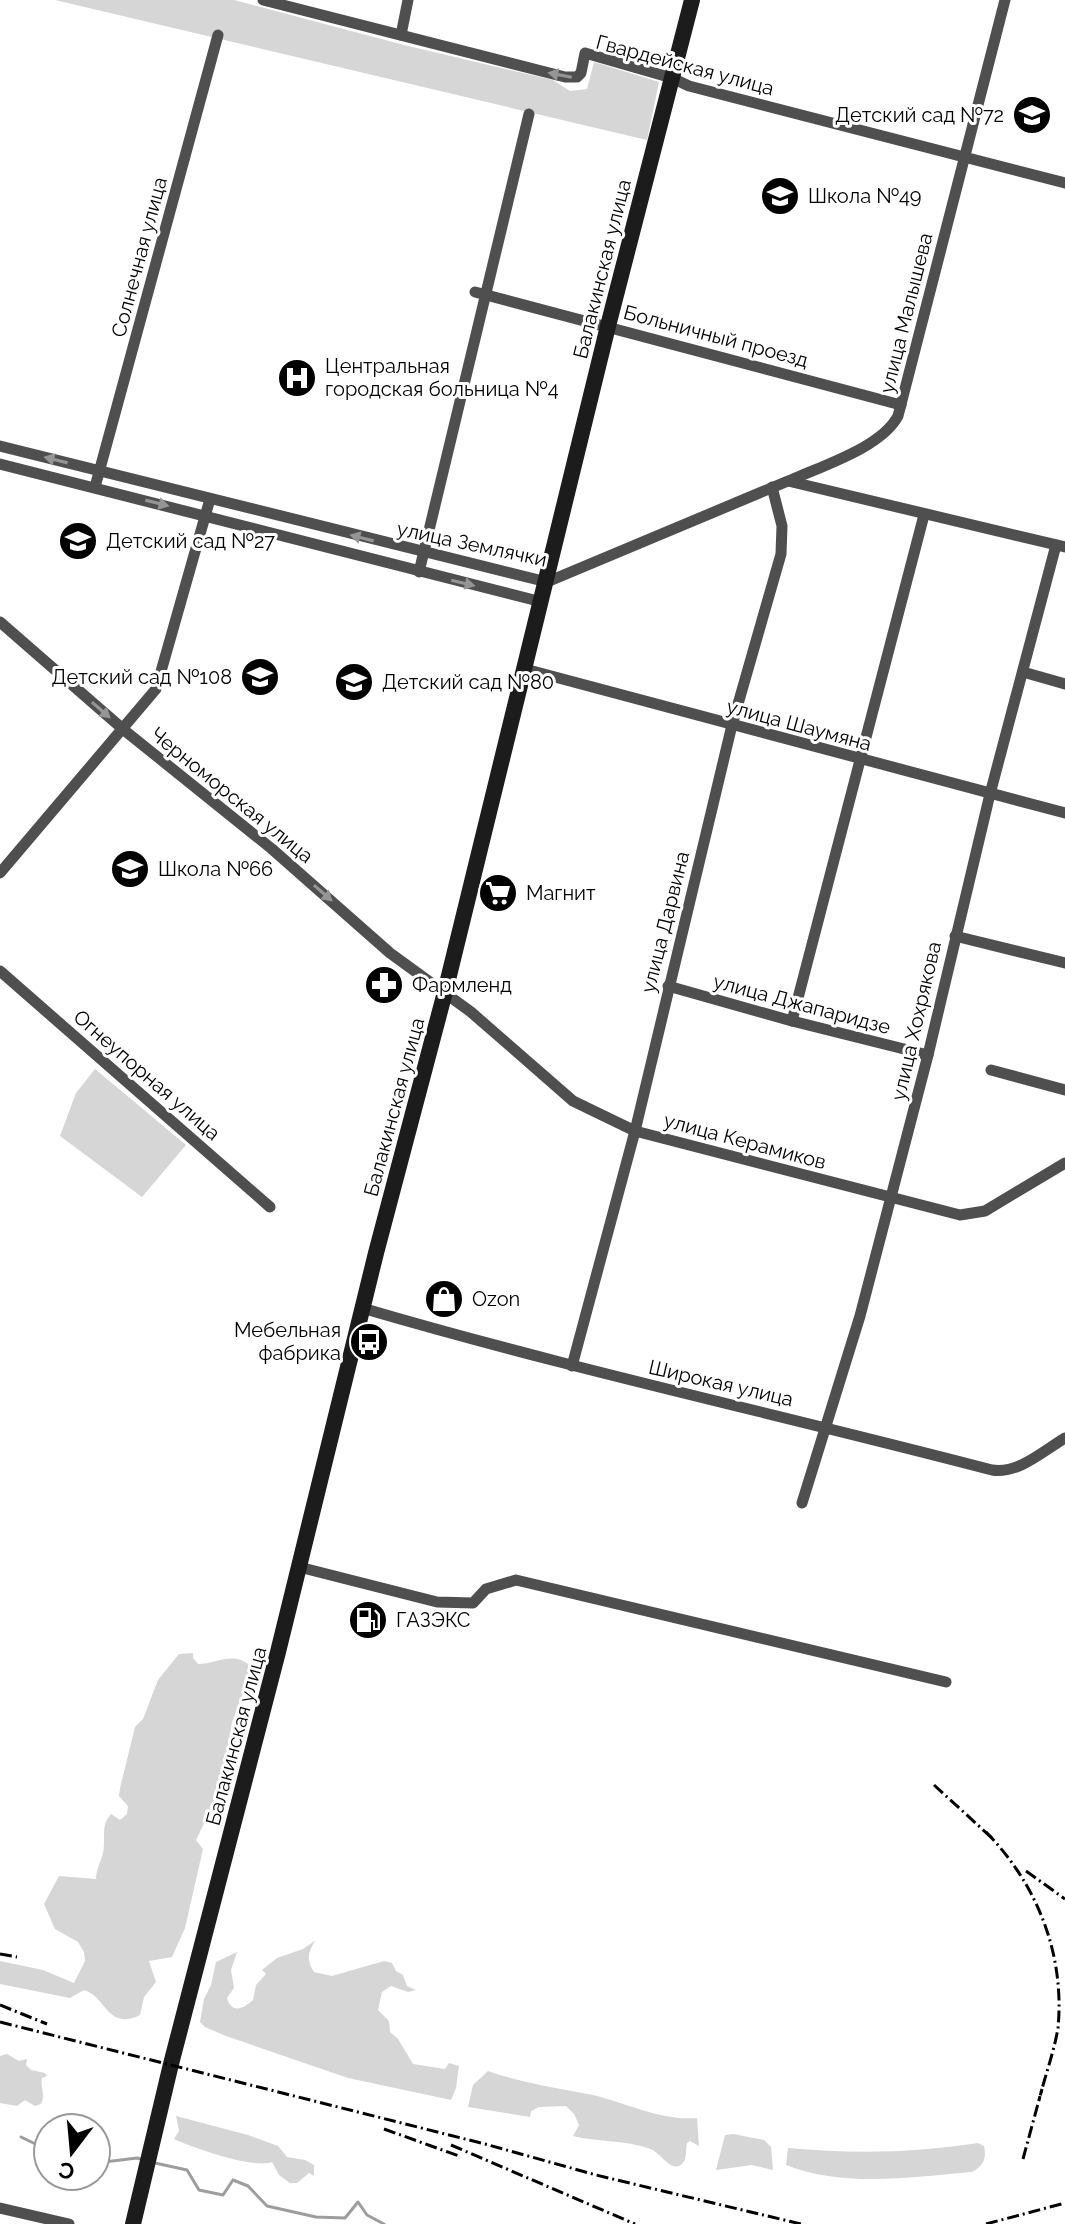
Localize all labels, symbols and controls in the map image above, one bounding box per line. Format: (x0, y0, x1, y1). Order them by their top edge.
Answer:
street label: Гвардейская улица (593, 30, 777, 100)
one-way arrow (547, 68, 572, 81)
school or university icon: Детский сад №72 (1011, 94, 1053, 136)
place label: Детский сад №72 (835, 103, 1004, 127)
street label: Солнечная улица (106, 174, 172, 340)
school or university icon: Школа №49 (759, 175, 801, 217)
street label: Балакинская улица (568, 177, 636, 361)
place label: Школа №49 (808, 184, 922, 208)
street label: улица Малышева (874, 230, 938, 396)
street label: Больничный проезд (621, 300, 811, 372)
place label: Центральная городская больница №4 (325, 354, 559, 401)
hospital icon: Центральная городская больница №4 (276, 357, 318, 399)
one-way arrow (43, 453, 68, 465)
one-way arrow (145, 497, 170, 510)
street label: улица Землячки (395, 516, 549, 572)
school or university icon: Детский сад №27 (57, 520, 99, 562)
place label: Детский сад №27 (106, 529, 275, 553)
one-way arrow (349, 531, 374, 543)
one-way arrow (451, 577, 476, 590)
school or university icon: Детский сад №108 (239, 656, 281, 698)
school or university icon: Детский сад №80 (333, 661, 375, 703)
place label: Детский сад №108 (51, 665, 232, 689)
place label: Детский сад №80 (382, 670, 554, 694)
street label: улица Шаумяна (724, 694, 874, 756)
one-way arrow (91, 701, 111, 718)
street label: Черноморская улица (146, 722, 318, 868)
school or university icon: Школа №66 (109, 848, 151, 890)
street label: улица Дарвина (636, 849, 694, 995)
place label: Школа №66 (158, 857, 273, 881)
supermarket icon: Магнит (477, 872, 519, 914)
place label: Магнит (526, 881, 596, 905)
one-way arrow (313, 884, 332, 902)
street label: улица Хохрякова (886, 939, 946, 1103)
pharmacy icon: Фармленд (363, 964, 405, 1006)
street label: улица Джапаридзе (711, 969, 893, 1039)
place label: Фармленд (412, 973, 512, 997)
street label: Огнеупорная улица (69, 1005, 225, 1145)
street label: Балакинская улица (359, 1015, 429, 1199)
street label: улица Керамиков (661, 1108, 829, 1174)
shop icon: Ozon (423, 1278, 465, 1320)
place label: Ozon (472, 1287, 520, 1311)
place label: Мебельная фабрика (234, 1318, 341, 1365)
bus stop icon: Мебельная фабрика (348, 1321, 390, 1363)
street label: Широкая улица (646, 1355, 796, 1411)
fuel station icon: ГАЗЭКС (347, 1599, 389, 1641)
place label: ГАЗЭКС (396, 1608, 471, 1632)
street label: Балакинская улица (201, 1644, 271, 1828)
north arrow (32, 2112, 112, 2192)
text: С (56, 2157, 77, 2186)

